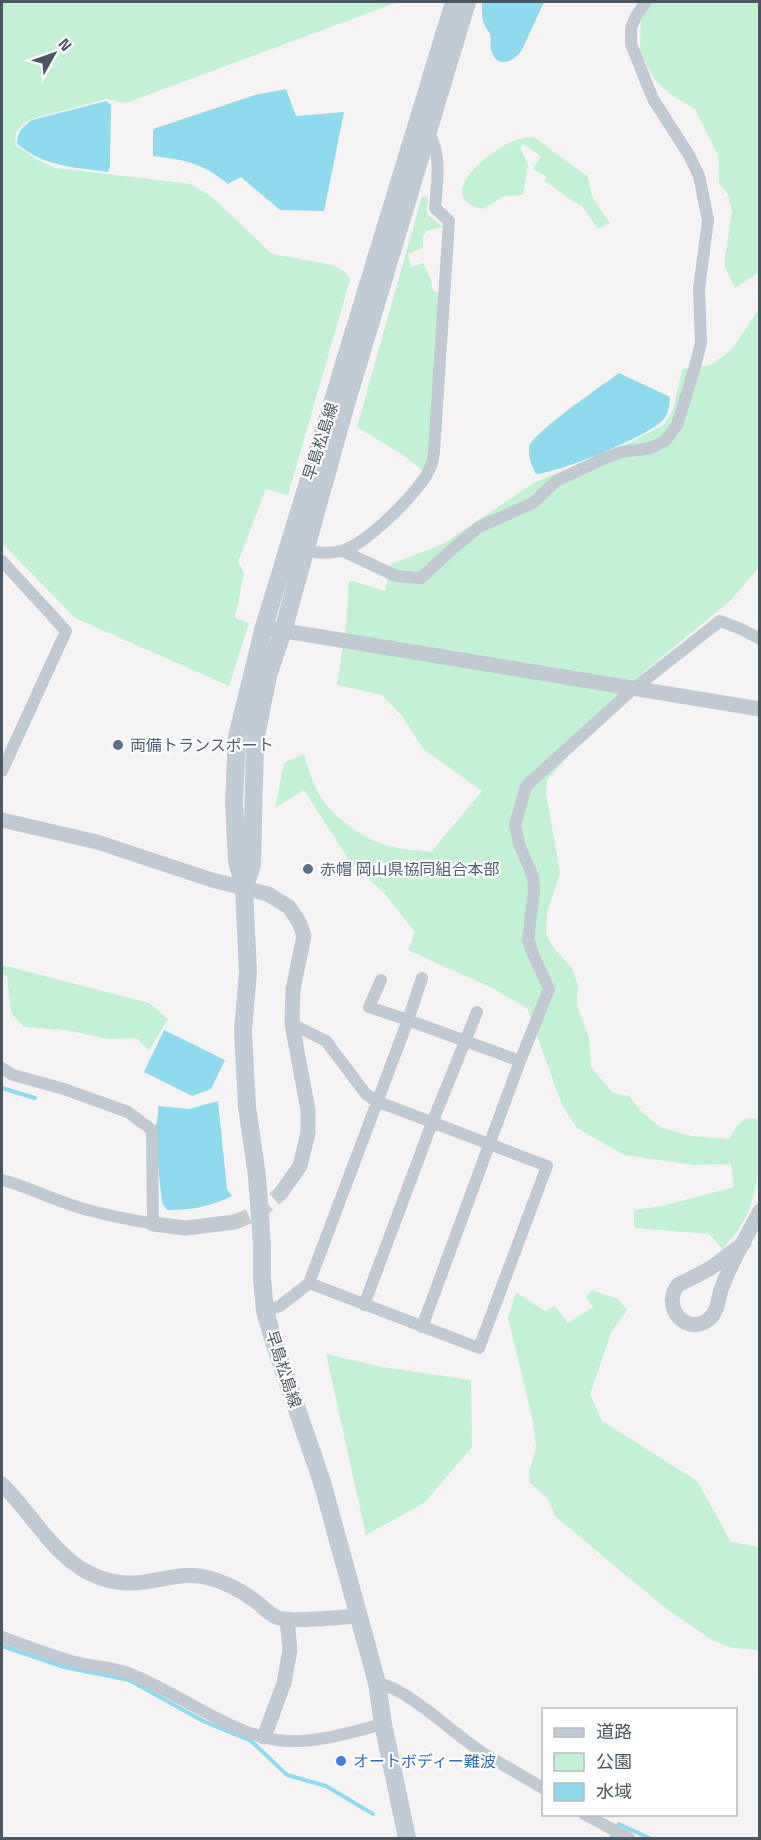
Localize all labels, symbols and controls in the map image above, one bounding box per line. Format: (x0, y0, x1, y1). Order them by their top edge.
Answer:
north arrow (24, 24, 84, 84)
text: N (53, 32, 78, 56)
street label: 早島松島線 (296, 399, 344, 483)
place label: 両備トランスポート (130, 733, 274, 757)
marker: 両備トランスポート (111, 738, 125, 752)
place label: 赤帽 岡山県協同組合本部 (320, 857, 500, 881)
marker: 赤帽 岡山県協同組合本部 (301, 862, 315, 876)
street label: 早島松島線 (260, 1327, 308, 1411)
legend (542, 1708, 737, 1816)
text: 道路 (596, 1718, 632, 1745)
text: 公園 (596, 1748, 632, 1775)
place label: オートボディー難波 (353, 1749, 496, 1773)
marker: オートボディー難波 (334, 1754, 348, 1768)
text: 水域 (596, 1778, 632, 1805)

